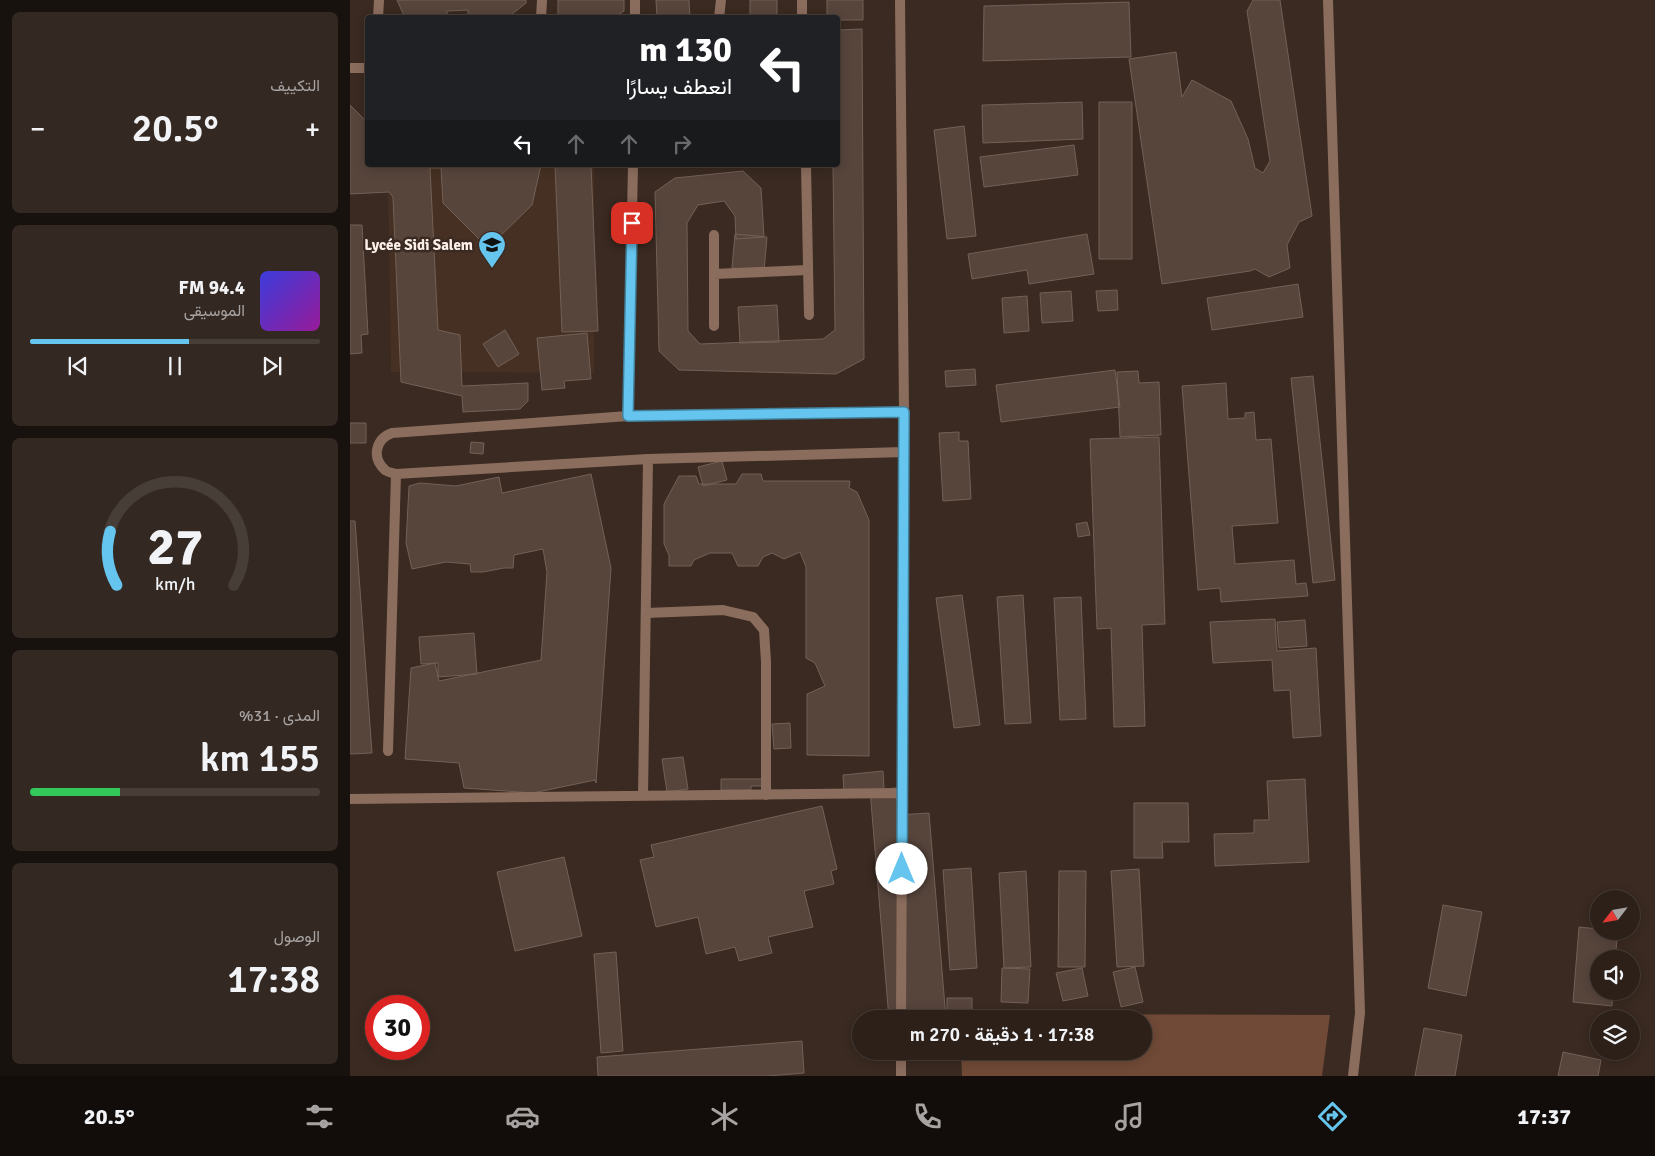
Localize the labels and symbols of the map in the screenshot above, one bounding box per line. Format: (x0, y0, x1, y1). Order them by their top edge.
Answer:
pin (611, 202, 653, 244)
school or university icon: Lycée Sidi Salem (477, 230, 507, 269)
place label: Lycée Sidi Salem (364, 236, 473, 254)
position arrow (875, 842, 927, 894)
north arrow (1590, 890, 1640, 940)
speed limit sign: 30 (365, 995, 430, 1060)

